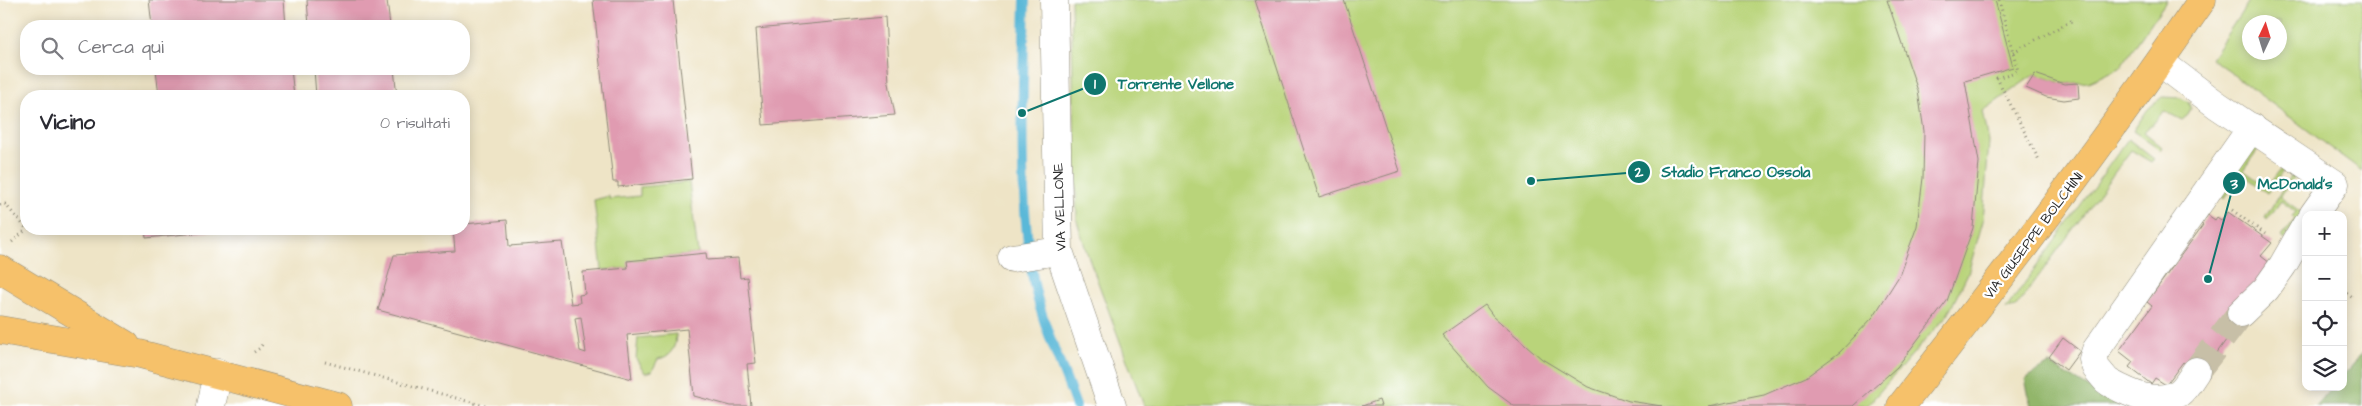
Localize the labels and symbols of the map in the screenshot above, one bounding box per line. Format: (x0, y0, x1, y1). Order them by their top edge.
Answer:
north arrow (2242, 15, 2287, 60)
callout: Torrente Vellone (1082, 69, 1244, 99)
text: 1 (1094, 74, 1096, 95)
text: Torrente Vellone (1117, 74, 1234, 95)
callout: Stadio Franco Ossola (1627, 157, 1821, 187)
street label: VIA VELLONE (1048, 162, 1072, 251)
text: 2 (1634, 162, 1644, 183)
text: Stadio Franco Ossola (1660, 162, 1811, 183)
street label: VIA GIUSEPPE BOLCHINI (1979, 168, 2088, 303)
callout: McDonald's (2222, 168, 2342, 198)
text: 3 (2229, 174, 2238, 195)
text: McDonald's (2257, 174, 2333, 195)

